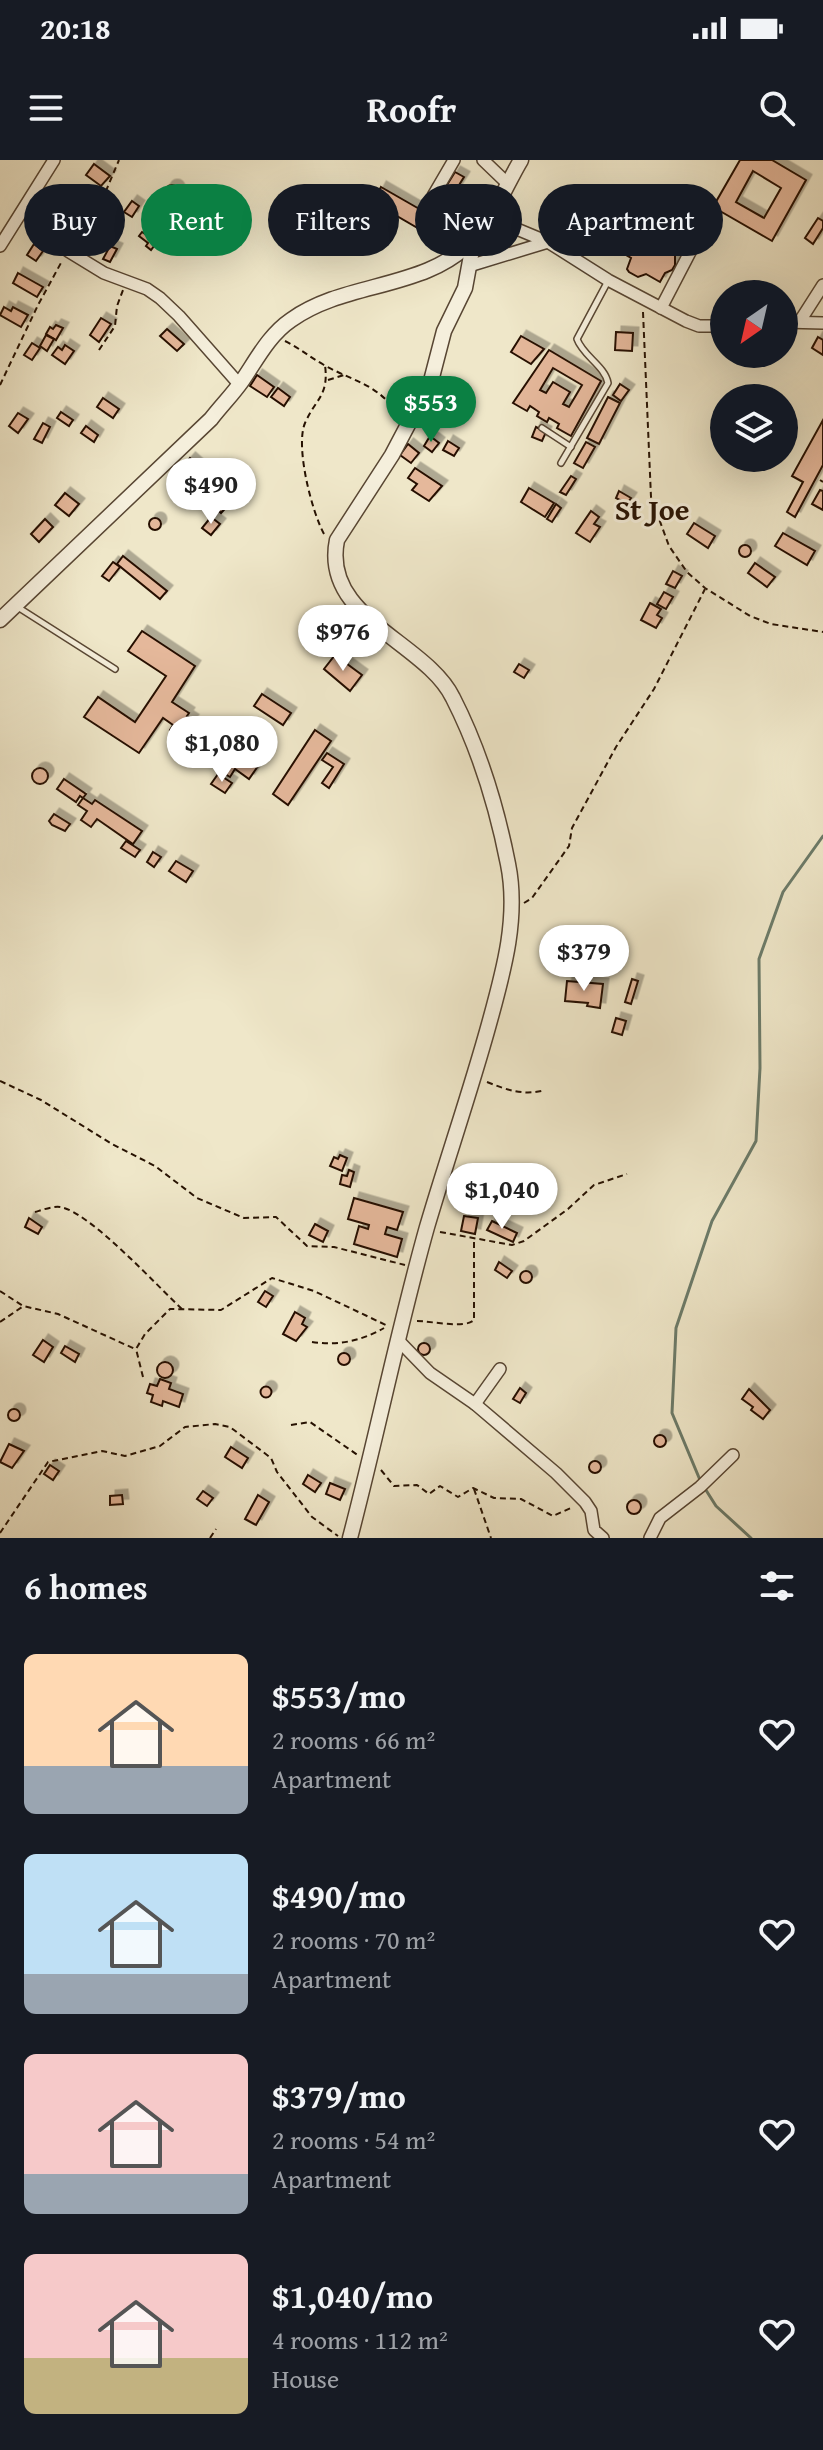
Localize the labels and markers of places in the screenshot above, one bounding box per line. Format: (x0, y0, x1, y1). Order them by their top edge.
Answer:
pin: $553 (384, 376, 478, 444)
pin: $490 (164, 458, 258, 526)
pin: $976 (296, 605, 390, 673)
pin: $1,080 (157, 716, 287, 784)
pin: $379 (537, 925, 631, 993)
pin: $1,040 (437, 1163, 567, 1231)

